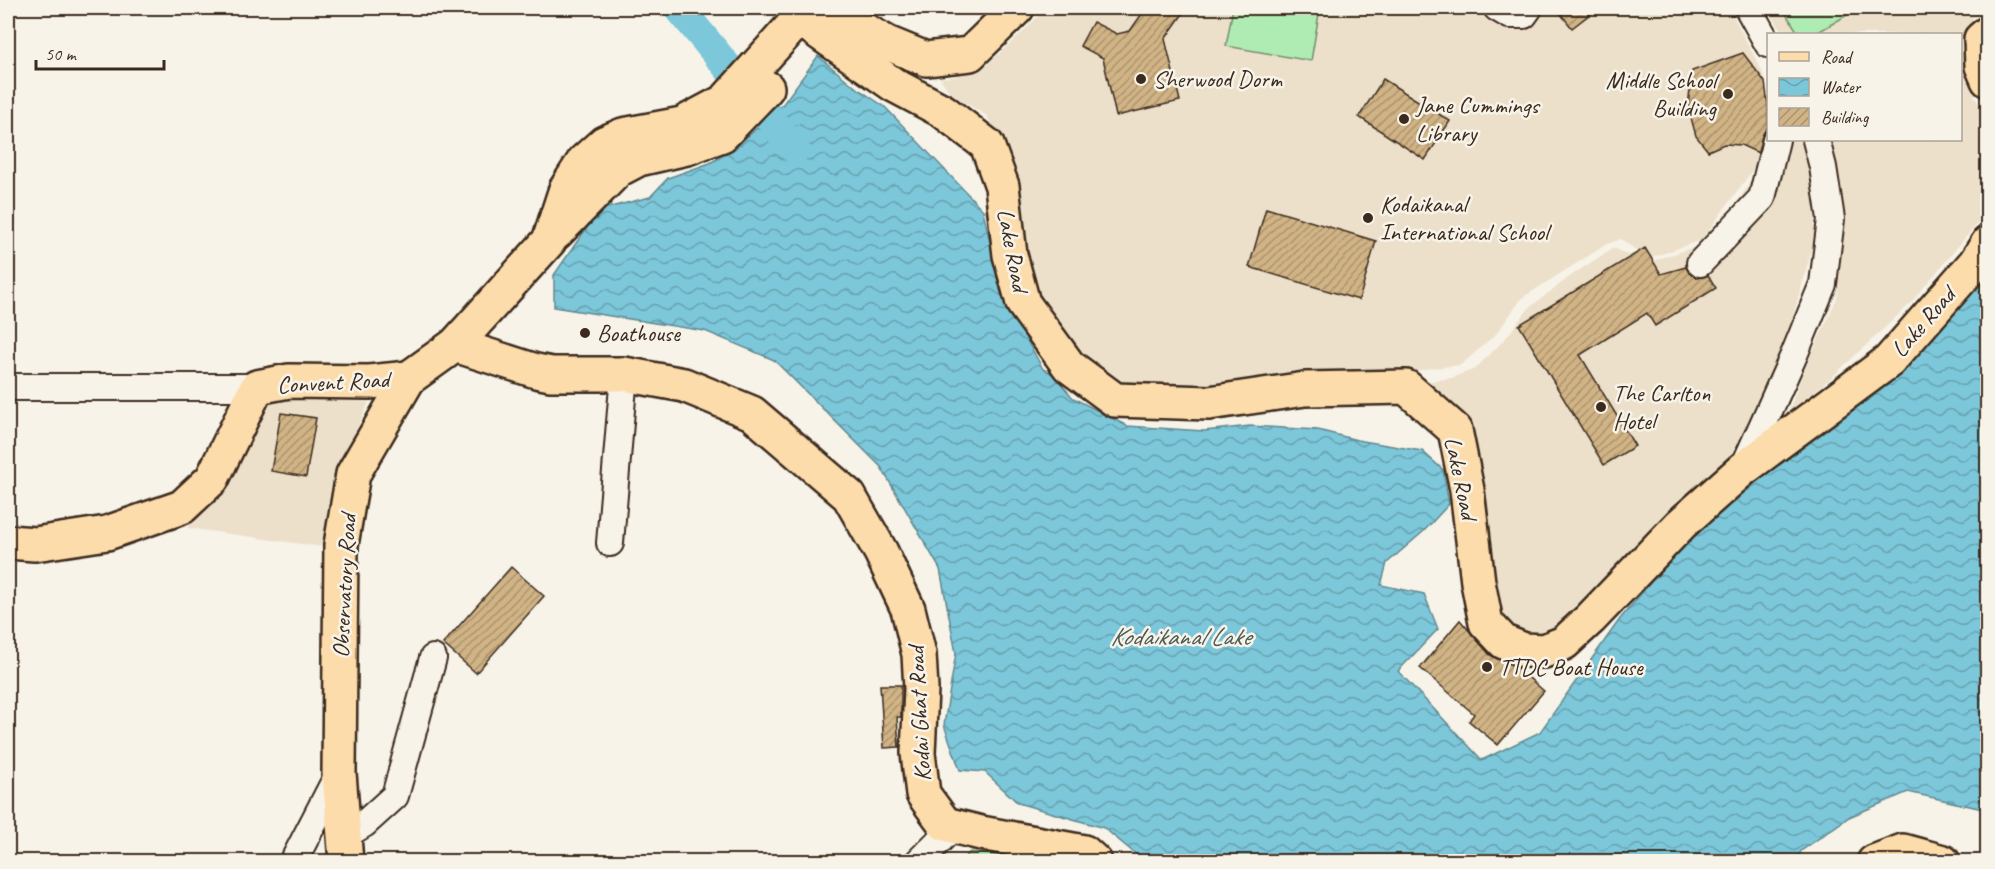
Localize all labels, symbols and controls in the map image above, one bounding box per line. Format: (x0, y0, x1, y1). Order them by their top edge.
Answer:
scale bar (36, 33, 164, 71)
legend (1767, 33, 1962, 141)
text: 50 m (45, 43, 78, 65)
text: Road (1821, 46, 1854, 68)
place label: Sherwood Dorm (1153, 64, 1283, 94)
place label: Middle School Building (1606, 65, 1720, 123)
marker: Sherwood Dorm (1134, 72, 1148, 86)
text: Water (1821, 76, 1862, 98)
marker: Middle School Building (1721, 87, 1735, 101)
place label: Jane Cummings Library (1415, 90, 1540, 148)
text: Building (1821, 106, 1870, 128)
marker: Jane Cummings Library (1397, 112, 1411, 126)
place label: Kodaikanal International School (1380, 189, 1552, 247)
street label: Lake Road (990, 206, 1036, 297)
marker: Kodaikanal International School (1361, 211, 1375, 225)
street label: Lake Road (1884, 278, 1964, 363)
place label: Boathouse (597, 318, 682, 348)
marker: Boathouse (578, 326, 592, 340)
street label: Convent Road (276, 364, 393, 400)
place label: The Carlton Hotel (1613, 378, 1711, 436)
marker: The Carlton Hotel (1594, 400, 1608, 414)
street label: Lake Road (1438, 434, 1485, 525)
street label: Observatory Road (325, 510, 363, 659)
water label: Kodaikanal Lake (1110, 620, 1254, 653)
street label: Kodai Ghat Road (900, 642, 938, 782)
place label: TTDC Boat House (1499, 652, 1645, 682)
marker: TTDC Boat House (1480, 660, 1494, 674)

